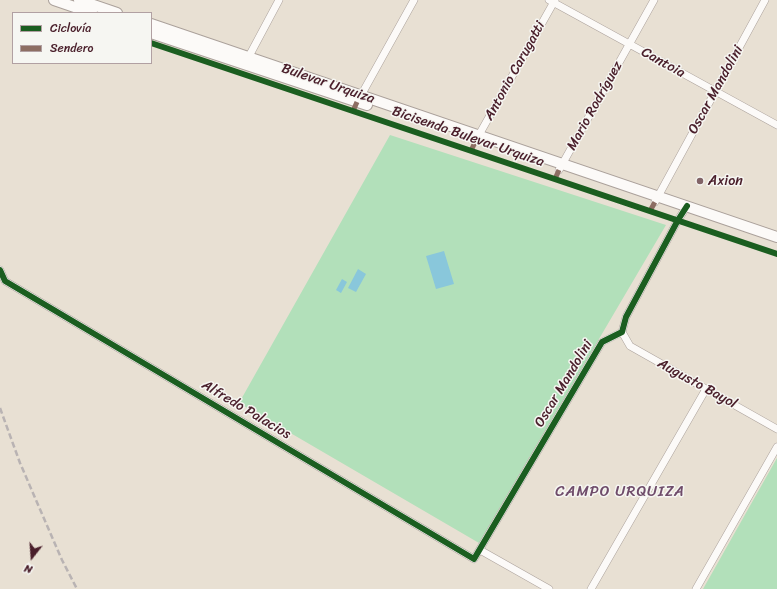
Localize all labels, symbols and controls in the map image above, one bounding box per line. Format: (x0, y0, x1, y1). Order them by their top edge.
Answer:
legend (12, 12, 152, 64)
text: Ciclovía (50, 17, 91, 39)
street label: Antonio Carugatti (481, 19, 549, 123)
text: Sendero (50, 37, 94, 59)
street label: Oscar Mandolini (685, 43, 747, 137)
street label: Cantoia (638, 44, 688, 82)
street label: Mario Rodríguez (564, 59, 626, 153)
street label: Bulevar Urquiza (279, 60, 377, 108)
street label: Bicisenda Bulevar Urquiza (390, 103, 546, 171)
place label: Axion (708, 173, 743, 189)
marker: Axion (695, 176, 705, 186)
street label: Oscar Mandolini (531, 337, 597, 431)
street label: Augusto Bayol (654, 355, 740, 413)
street label: Alfredo Palacios (199, 377, 293, 443)
district label: CAMPO URQUIZA (556, 483, 684, 501)
north arrow (12, 537, 52, 577)
text: N (22, 559, 35, 579)

